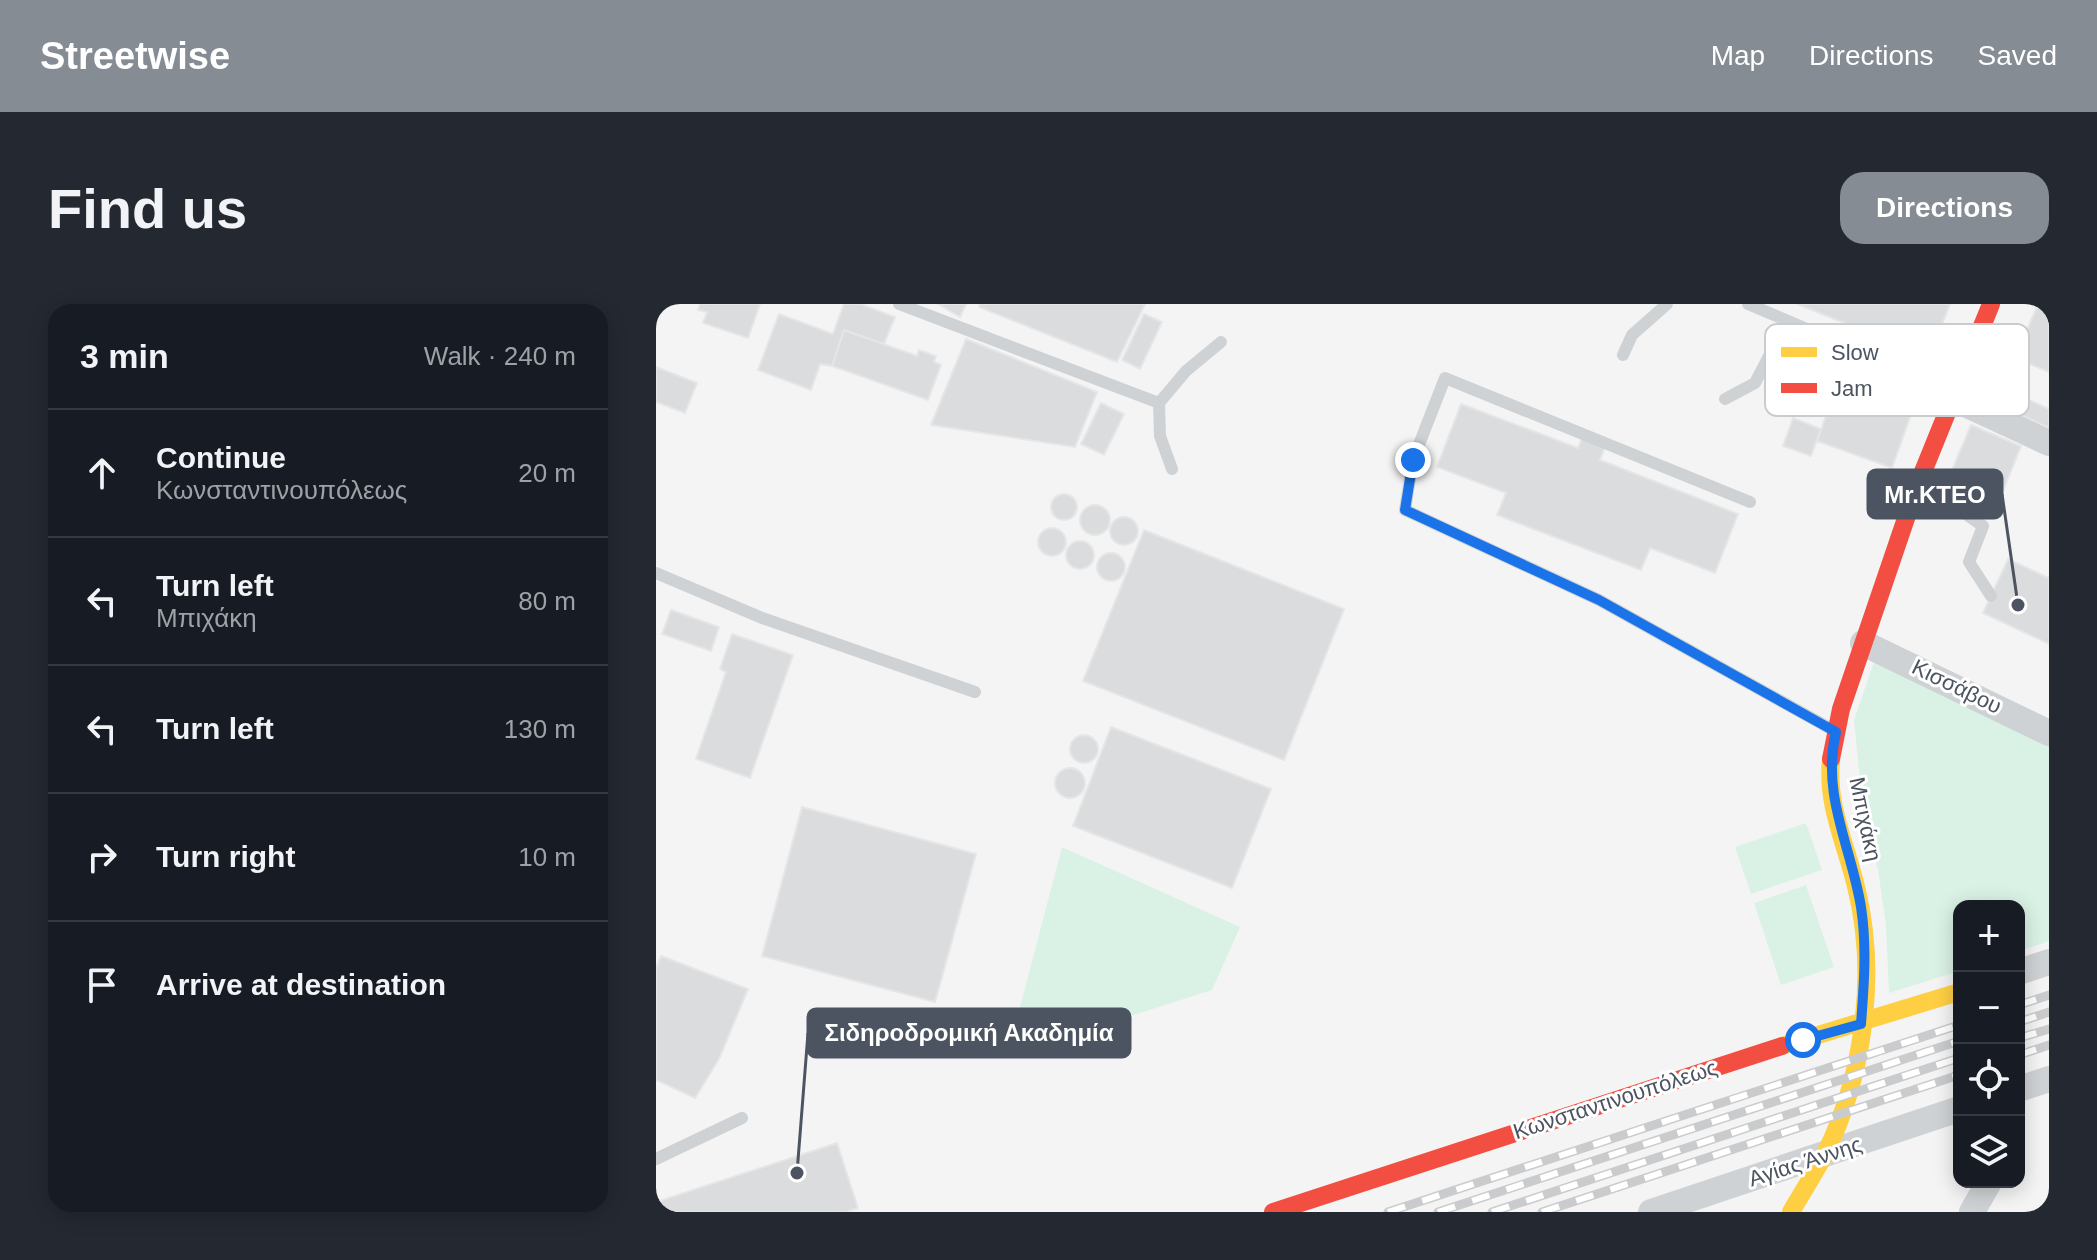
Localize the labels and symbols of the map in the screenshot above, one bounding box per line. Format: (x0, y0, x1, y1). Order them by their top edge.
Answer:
legend (1765, 324, 2029, 416)
text: Slow (1831, 340, 1879, 365)
text: Jam (1831, 376, 1873, 401)
route end (1395, 442, 1431, 478)
callout: Mr.KTEO (1868, 470, 2002, 518)
text: Mr.KTEO (1884, 481, 1986, 508)
street label: Κισσάβου (1908, 654, 2006, 719)
street label: Μπιχάκη (1844, 775, 1887, 863)
callout: Σιδηροδρομική Ακαδημία (808, 1009, 1130, 1057)
text: Σιδηροδρομική Ακαδημία (824, 1019, 1114, 1046)
route start (1785, 1022, 1821, 1058)
street label: Κωνσταντινουπόλεως (1510, 1055, 1720, 1144)
street label: Αγίας Άννης (1745, 1131, 1865, 1192)

